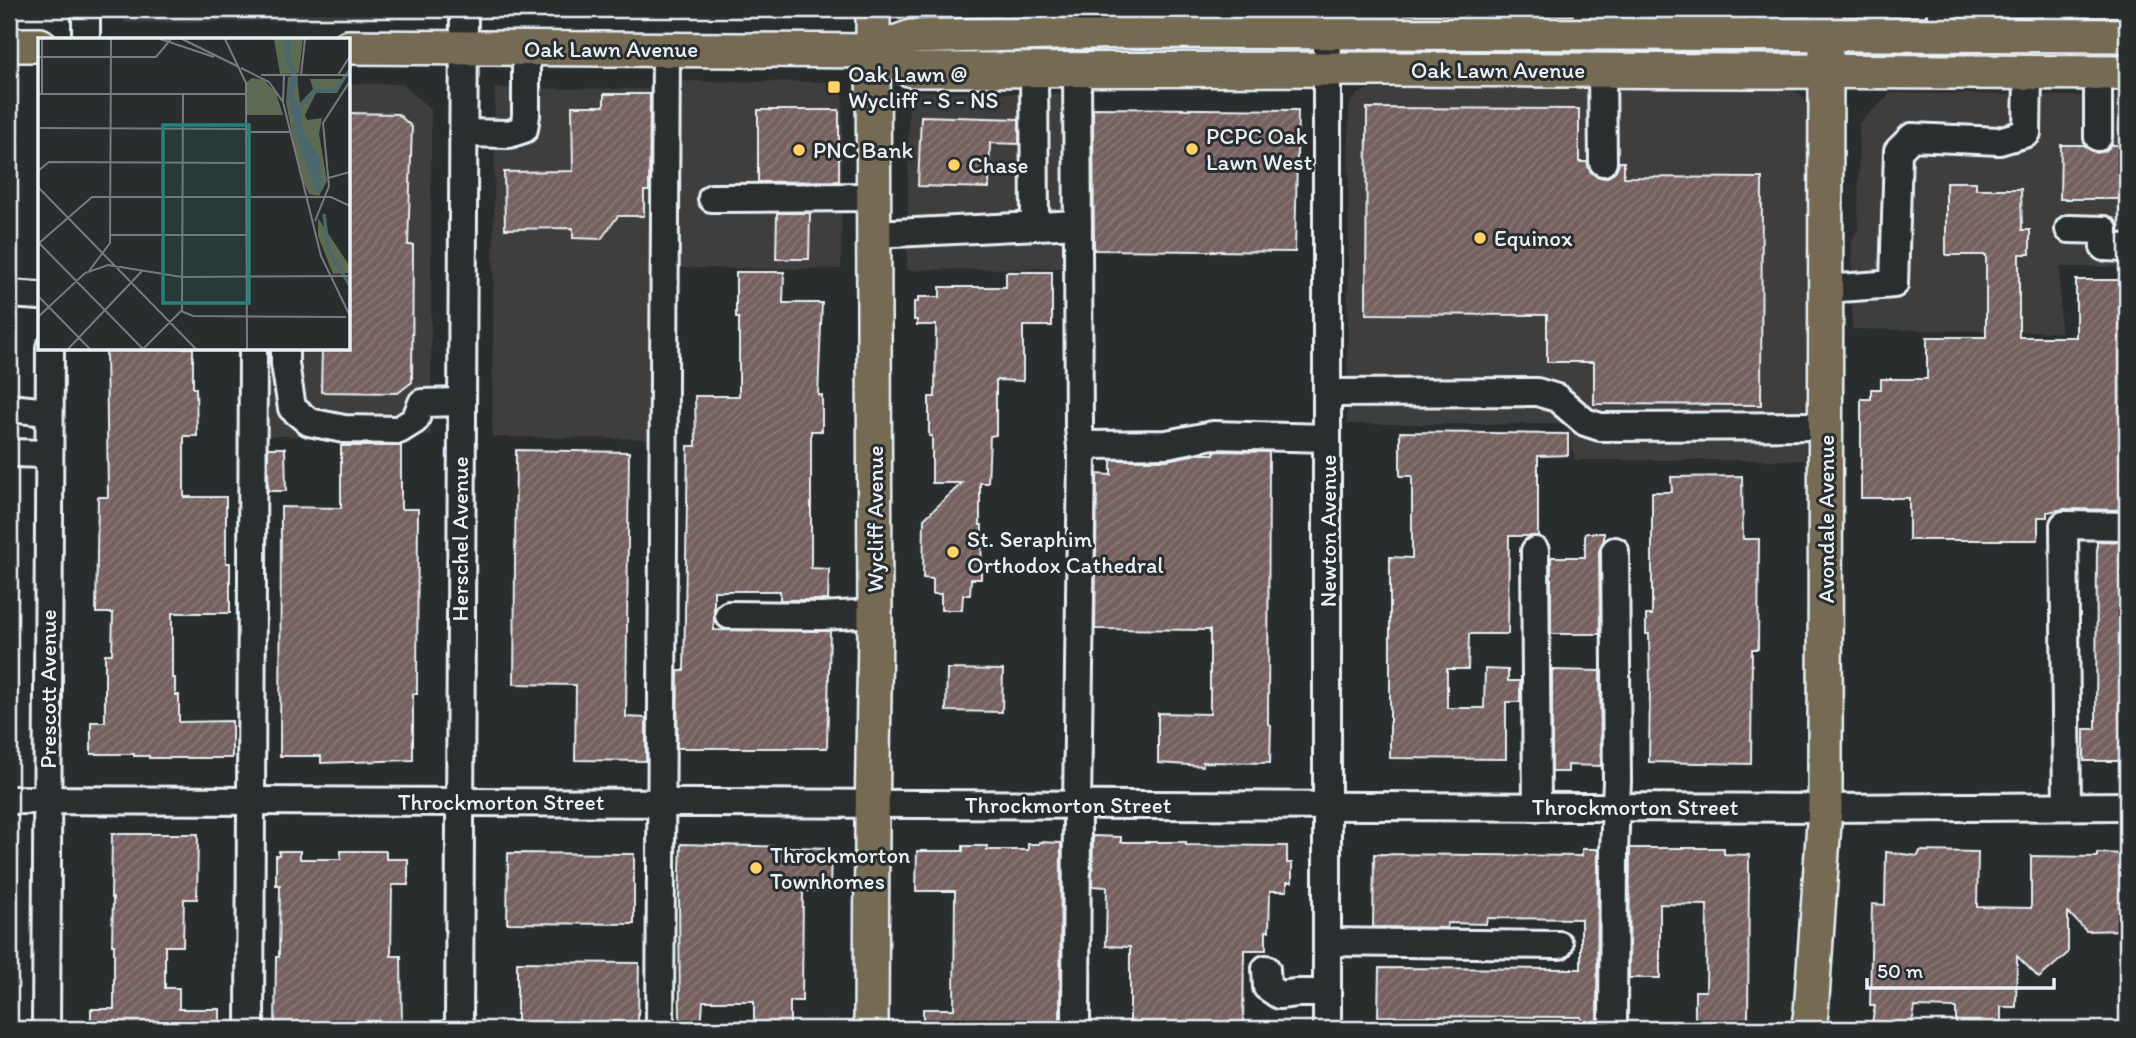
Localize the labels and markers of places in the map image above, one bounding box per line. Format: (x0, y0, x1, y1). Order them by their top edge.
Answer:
place label: Oak Lawn @ Wycliff - S - NS (848, 60, 998, 114)
marker: Oak Lawn @ Wycliff - S - NS (826, 79, 842, 95)
place label: PCPC Oak Lawn West (1206, 122, 1312, 176)
place label: PNC Bank (813, 136, 913, 164)
marker: PCPC Oak Lawn West (1184, 141, 1200, 157)
marker: PNC Bank (791, 142, 807, 158)
place label: Chase (968, 151, 1028, 179)
marker: Chase (946, 157, 962, 173)
place label: Equinox (1494, 224, 1573, 252)
marker: Equinox (1472, 230, 1488, 246)
place label: St. Seraphim Orthodox Cathedral (967, 525, 1164, 579)
marker: St. Seraphim Orthodox Cathedral (945, 544, 961, 560)
place label: Throckmorton Townhomes (770, 841, 910, 895)
marker: Throckmorton Townhomes (748, 860, 764, 876)

